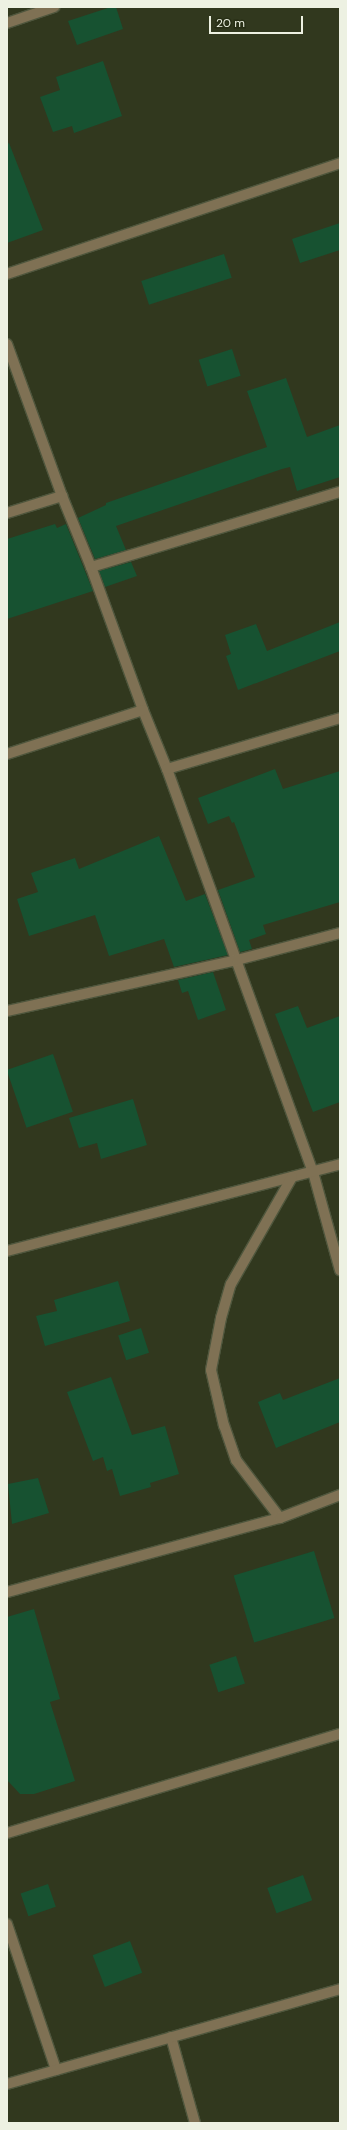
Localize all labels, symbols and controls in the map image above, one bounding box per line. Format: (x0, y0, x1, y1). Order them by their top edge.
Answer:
scale bar (211, 8, 305, 34)
text: 20 m (216, 15, 245, 31)

